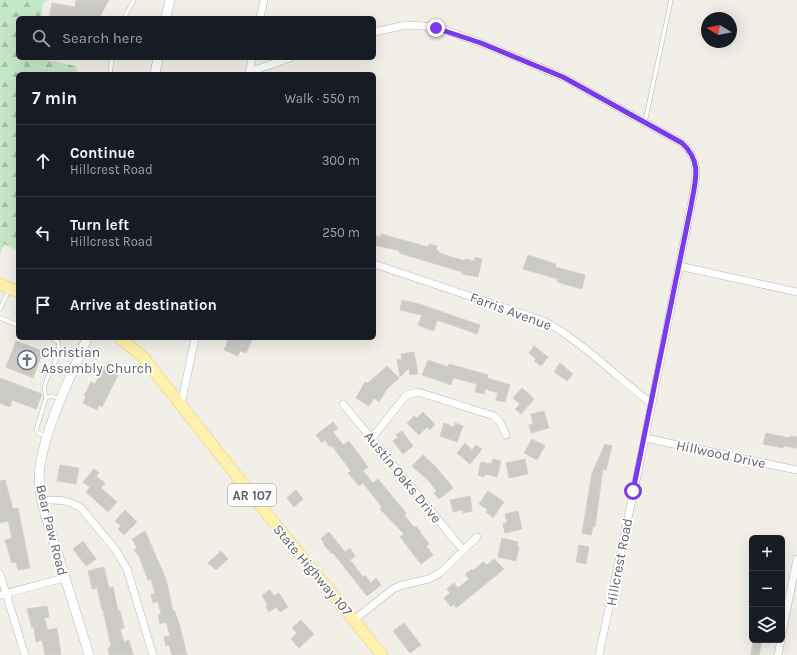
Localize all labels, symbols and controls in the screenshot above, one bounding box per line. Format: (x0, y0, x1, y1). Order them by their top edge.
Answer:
north arrow (701, 12, 737, 48)
search box (16, 16, 376, 60)
route end (427, 19, 445, 37)
icon: search (30, 27, 52, 49)
text: Search here (62, 29, 143, 47)
text: 7 min (32, 88, 77, 108)
text: Walk · 550 m (285, 91, 360, 106)
text: Continue (70, 144, 135, 162)
icon: ahead (32, 150, 54, 172)
text: 300 m (322, 153, 360, 168)
text: Hillcrest Road (70, 162, 153, 177)
text: Turn left (70, 216, 129, 234)
icon: left (32, 222, 54, 244)
text: 250 m (322, 225, 360, 240)
text: Hillcrest Road (70, 234, 153, 249)
street label: Farris Avenue (468, 289, 554, 334)
icon: arrive (32, 294, 54, 316)
text: Arrive at destination (70, 296, 217, 314)
place label: Christian Assembly Church (41, 344, 152, 377)
church icon: Christian Assembly Church (16, 349, 38, 371)
street label: Austin Oaks Drive (360, 428, 445, 527)
street label: Hillwood Drive (675, 437, 767, 472)
route start (624, 482, 642, 500)
street label: Bear Paw Road (32, 483, 71, 577)
road number: AR 107 (228, 484, 276, 506)
street label: Hillcrest Road (603, 517, 636, 607)
street label: State Highway 107 (269, 521, 356, 620)
map controls (749, 535, 785, 643)
button: + (749, 535, 785, 571)
button: − (749, 571, 785, 607)
button: layers (749, 607, 785, 643)

